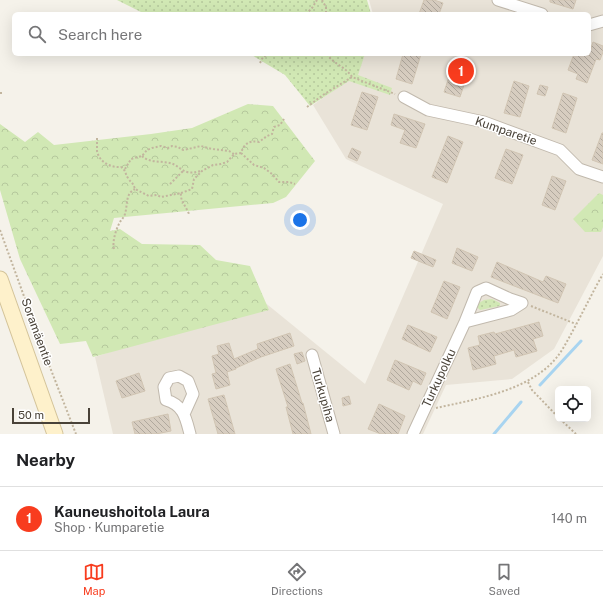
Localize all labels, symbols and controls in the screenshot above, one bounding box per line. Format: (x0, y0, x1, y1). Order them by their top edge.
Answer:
search box (12, 12, 591, 56)
icon: search (26, 23, 48, 45)
text: Search here (58, 26, 142, 43)
pin: 1 (448, 56, 474, 86)
street label: Kumparetie (473, 114, 539, 148)
your location (290, 210, 310, 230)
street label: Soramäentie (18, 296, 56, 368)
street label: Turkupolku (419, 347, 459, 409)
street label: Turkupiha (309, 366, 337, 424)
map controls (555, 386, 591, 422)
button: locate (555, 386, 591, 422)
scale bar (12, 406, 90, 425)
text: 50 m (18, 409, 44, 421)
text: Nearby (16, 450, 75, 470)
text: Kauneushoitola Laura (54, 503, 210, 520)
text: 1 (26, 511, 32, 526)
text: 140 m (551, 511, 587, 526)
text: Shop · Kumparetie (54, 520, 164, 535)
tab: Map (83, 561, 105, 597)
tab: Directions (271, 561, 323, 597)
tab: Saved (489, 561, 520, 597)

